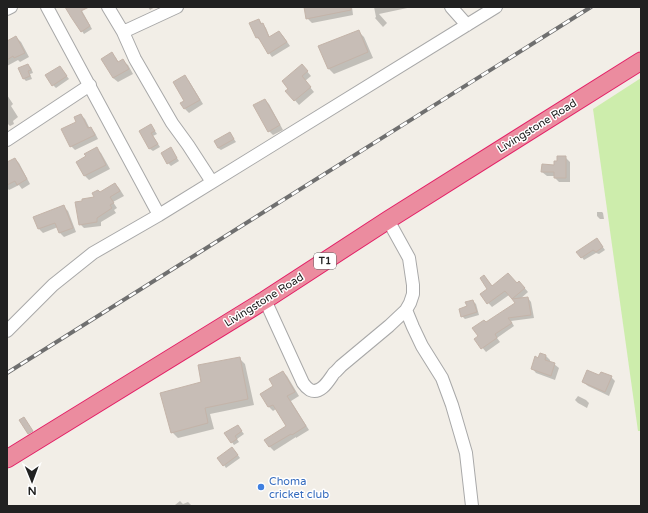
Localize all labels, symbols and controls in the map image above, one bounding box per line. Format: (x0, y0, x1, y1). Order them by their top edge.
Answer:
street label: Livingstone Road (495, 96, 579, 156)
road number: T1 (314, 253, 336, 269)
street label: Livingstone Road (222, 270, 306, 330)
north arrow (12, 461, 52, 501)
place label: Choma cricket club (269, 475, 329, 501)
marker: Choma cricket club (256, 482, 266, 492)
text: N (28, 484, 37, 497)

